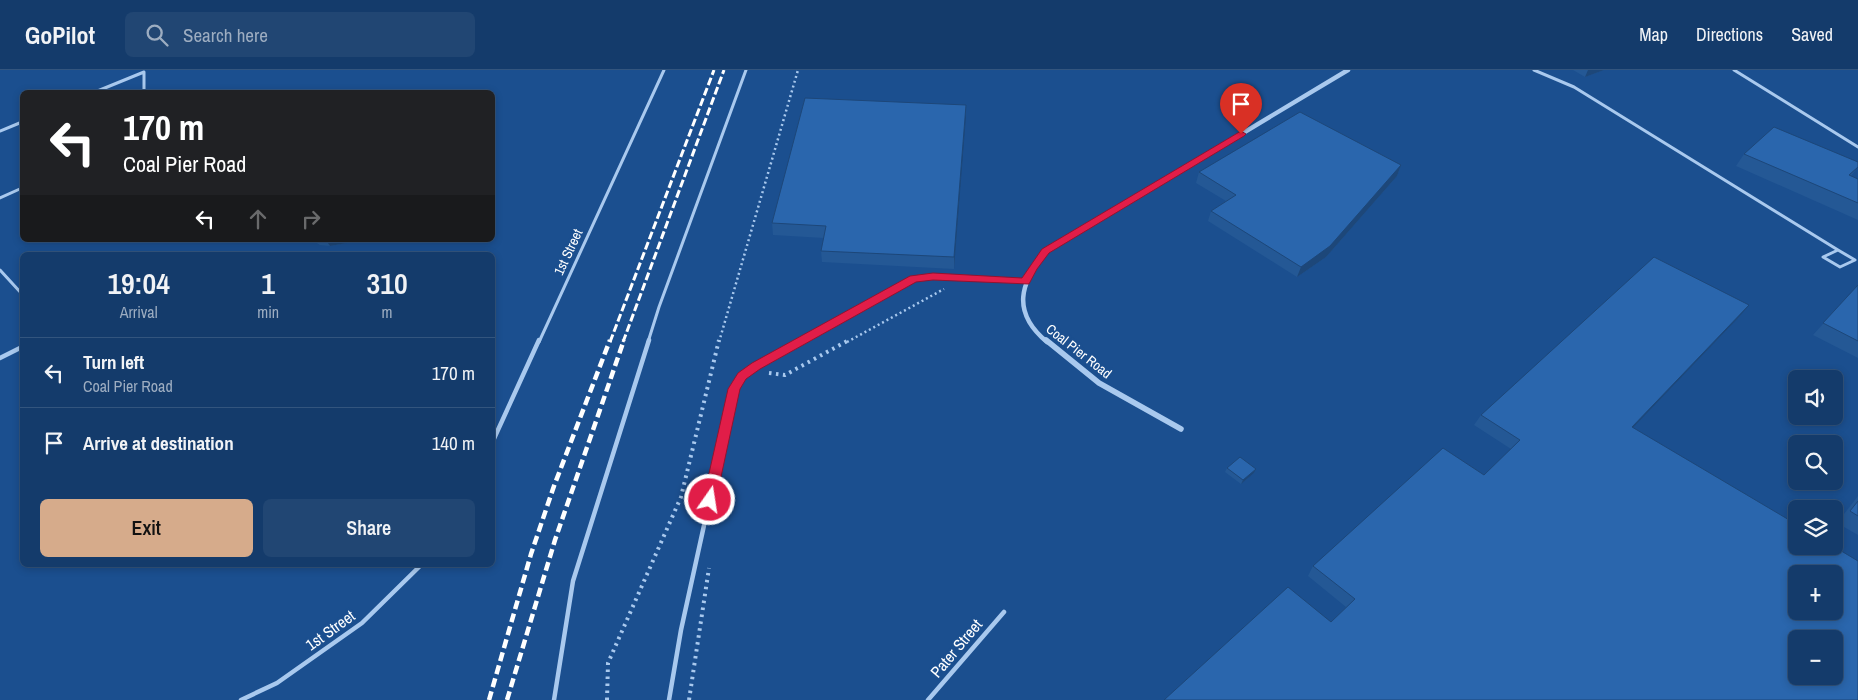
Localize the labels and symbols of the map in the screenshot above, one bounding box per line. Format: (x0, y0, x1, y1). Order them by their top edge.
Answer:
pin (1220, 83, 1262, 134)
street label: 1st Street (549, 226, 587, 278)
street label: Coal Pier Road (1043, 320, 1115, 382)
position arrow (683, 473, 735, 525)
street label: 1st Street (301, 604, 359, 655)
street label: Pater Street (925, 614, 987, 682)

